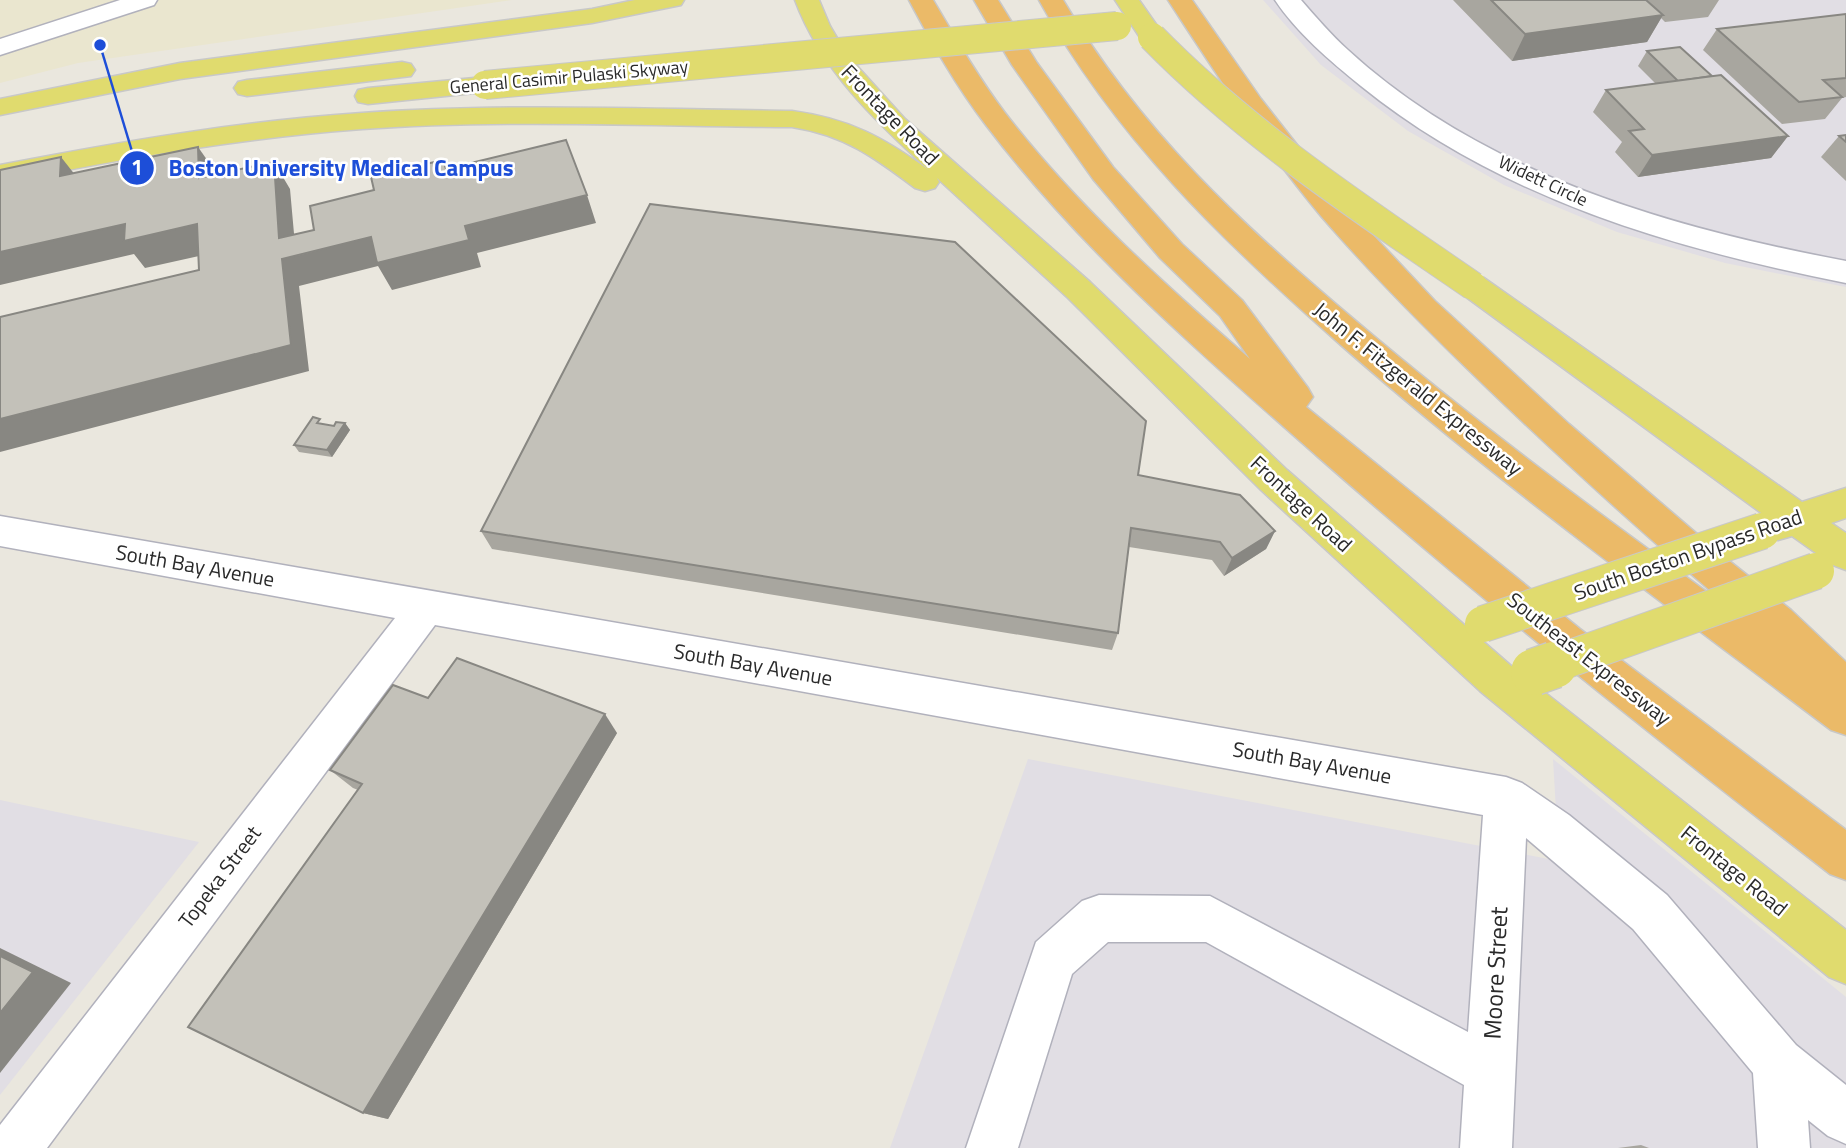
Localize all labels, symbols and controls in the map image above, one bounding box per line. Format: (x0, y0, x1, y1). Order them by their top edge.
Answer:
street label: General Casimir Pulaski Skyway (449, 53, 690, 100)
street label: Frontage Road (834, 57, 947, 172)
callout: Boston University Medical Campus (120, 146, 528, 190)
street label: Widett Circle (1494, 148, 1592, 213)
text: Boston University Medical Campus (168, 150, 514, 185)
text: 1 (131, 151, 143, 183)
street label: John F. Fitzgerald Expressway (1307, 294, 1530, 483)
street label: Frontage Road (1243, 447, 1360, 559)
street label: South Boston Bypass Road (1569, 500, 1806, 608)
street label: South Bay Avenue (113, 535, 277, 595)
street label: Southeast Expressway (1501, 584, 1679, 733)
street label: South Bay Avenue (671, 634, 835, 694)
street label: South Bay Avenue (1230, 732, 1394, 792)
street label: Frontage Road (1674, 817, 1795, 923)
street label: Topeka Street (170, 818, 269, 934)
street label: Moore Street (1474, 905, 1516, 1040)

